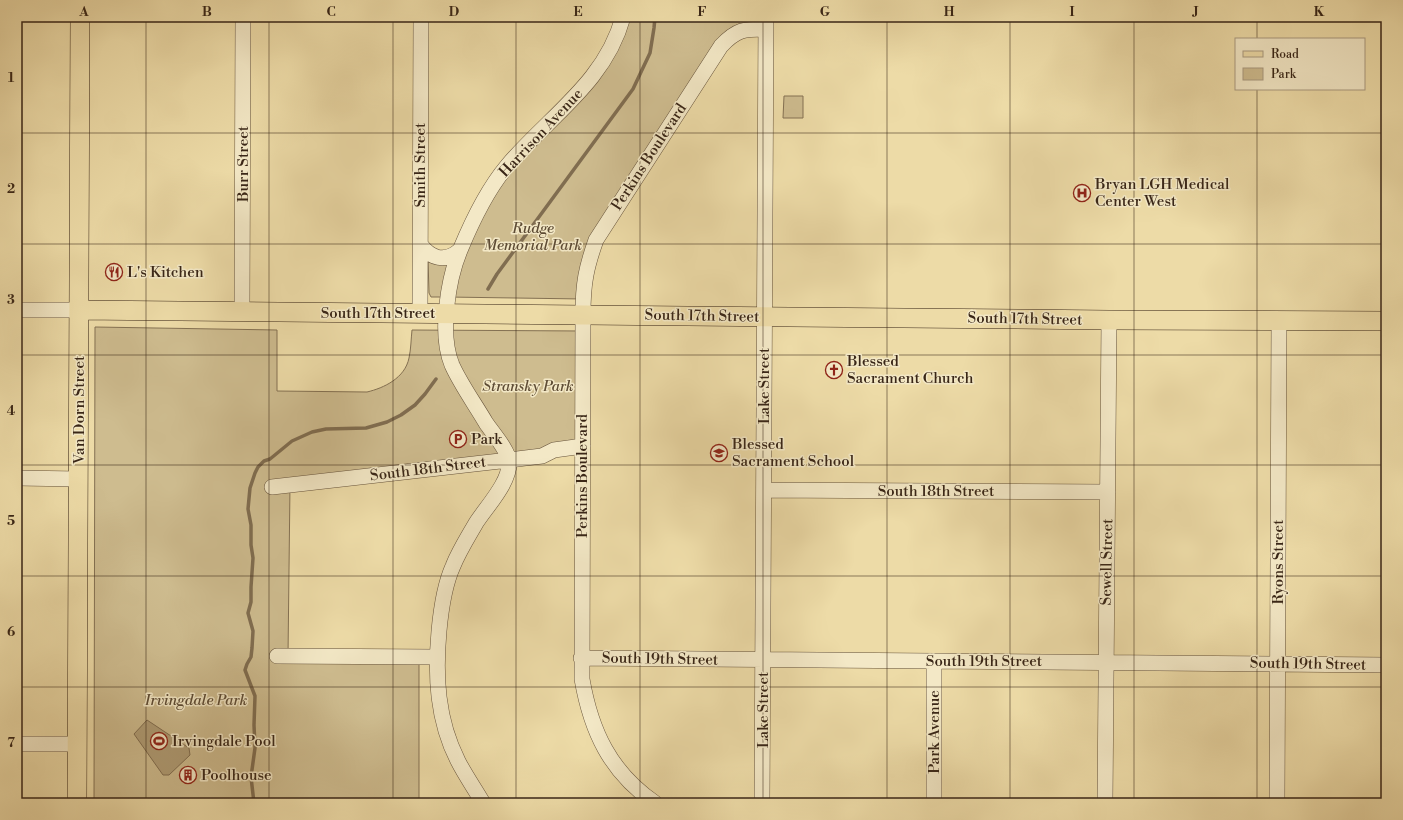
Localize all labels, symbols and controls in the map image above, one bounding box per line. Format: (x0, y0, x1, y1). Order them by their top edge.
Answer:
text: A (78, 4, 89, 20)
text: B (202, 4, 212, 20)
text: C (326, 4, 336, 20)
text: D (449, 4, 459, 20)
text: E (573, 4, 583, 20)
text: F (697, 4, 707, 20)
text: G (820, 4, 831, 20)
text: H (944, 4, 955, 20)
text: I (1069, 4, 1075, 20)
text: J (1191, 4, 1199, 20)
text: K (1314, 4, 1325, 20)
legend (1235, 38, 1365, 90)
text: Road (1271, 47, 1299, 62)
text: Park (1271, 67, 1297, 82)
text: 1 (8, 70, 15, 86)
street label: Harrison Avenue (495, 85, 587, 181)
street label: Perkins Boulevard (607, 99, 691, 214)
street label: Smith Street (411, 122, 430, 207)
street label: Burr Street (234, 125, 253, 203)
place label: Bryan LGH Medical Center West (1094, 175, 1230, 211)
text: 2 (7, 181, 15, 197)
hospital icon: Bryan LGH Medical Center West (1072, 183, 1092, 203)
park label: Rudge Memorial Park (484, 219, 582, 255)
restaurant icon: L's Kitchen (104, 262, 124, 282)
place label: L's Kitchen (127, 263, 204, 282)
text: 3 (7, 292, 15, 308)
street label: South 17th Street (321, 304, 436, 323)
street label: South 17th Street (645, 306, 760, 327)
street label: South 17th Street (968, 309, 1083, 330)
street label: Lake Street (755, 347, 774, 424)
place label: Blessed Sacrament Church (846, 352, 973, 388)
street label: Van Dorn Street (70, 355, 89, 465)
church icon: Blessed Sacrament Church (824, 360, 844, 380)
park label: Stransky Park (482, 377, 574, 396)
text: 4 (7, 403, 16, 419)
street label: Perkins Boulevard (573, 414, 592, 538)
parking icon: Park (448, 429, 468, 449)
place label: Park (471, 430, 503, 449)
place label: Blessed Sacrament School (731, 435, 855, 471)
school or university icon: Blessed Sacrament School (709, 443, 729, 463)
street label: South 18th Street (369, 452, 488, 486)
street label: South 18th Street (878, 482, 995, 501)
text: 5 (7, 513, 15, 529)
street label: Sewell Street (1097, 518, 1117, 606)
street label: Ryons Street (1269, 519, 1288, 604)
text: 6 (7, 624, 15, 640)
street label: South 19th Street (602, 648, 719, 670)
street label: South 19th Street (926, 652, 1043, 671)
street label: South 19th Street (1250, 653, 1367, 675)
street label: Lake Street (754, 671, 773, 748)
street label: Park Avenue (925, 690, 944, 774)
park label: Irvingdale Park (144, 691, 247, 710)
sports icon: Irvingdale Pool (149, 731, 169, 751)
place label: Irvingdale Pool (172, 732, 276, 751)
text: 7 (7, 735, 15, 751)
building icon: Poolhouse (178, 765, 198, 785)
place label: Poolhouse (201, 766, 272, 785)

